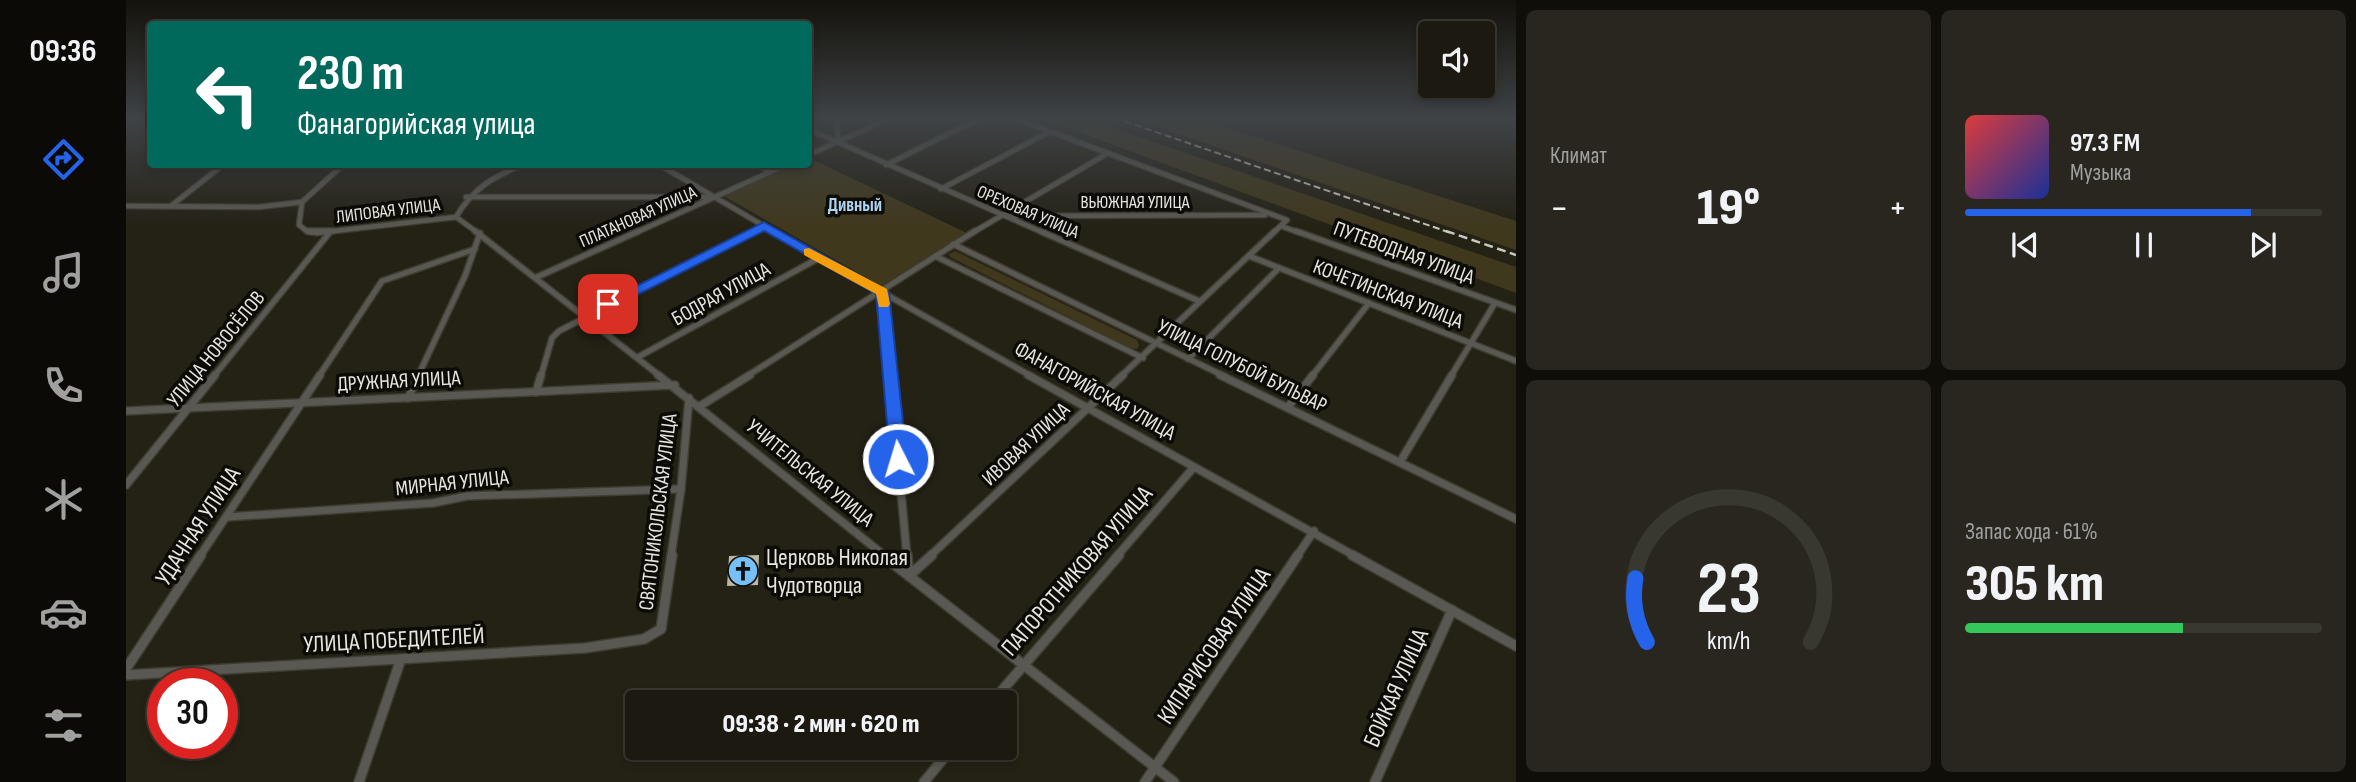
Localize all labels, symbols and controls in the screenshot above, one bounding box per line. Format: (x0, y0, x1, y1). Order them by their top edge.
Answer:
map controls (1418, 21, 1495, 98)
button: sound (1418, 21, 1495, 98)
text: 09:36 (30, 32, 96, 71)
text: 230 m (297, 45, 404, 104)
icon: left (182, 49, 273, 140)
text: Фанагорийская улица (297, 105, 536, 144)
text: 97.3 FM (2070, 128, 2140, 159)
icon: directions (39, 135, 88, 184)
text: Климат (1550, 142, 1607, 170)
text: Музыка (2070, 159, 2131, 187)
text: 19° (1697, 177, 1760, 240)
street label: ОРЕХОВАЯ УЛИЦА (974, 181, 1082, 243)
street label: ПЛАТАНОВАЯ УЛИЦА (576, 182, 700, 252)
text: − (1550, 186, 1569, 231)
text: + (1888, 186, 1907, 231)
street label: ВЬЮЖНАЯ УЛИЦА (1080, 192, 1190, 213)
street label: ЛИПОВАЯ УЛИЦА (335, 194, 441, 228)
district label: Дивный (828, 194, 882, 217)
street label: ПУТЕВОДНАЯ УЛИЦА (1330, 216, 1479, 290)
icon: previous (2006, 226, 2044, 264)
icon: pause (2125, 226, 2163, 264)
icon: next (2244, 226, 2282, 264)
icon: music (39, 248, 88, 297)
street label: КОЧЕТИНСКАЯ УЛИЦА (1310, 254, 1467, 334)
street label: БОДРАЯ УЛИЦА (667, 256, 775, 331)
pin (578, 274, 638, 334)
icon: arrive (589, 285, 627, 323)
street label: УЛИЦА НОВОСЁЛОВ (162, 286, 270, 412)
street label: УЛИЦА ГОЛУБОЙ БУЛЬВАР (1153, 314, 1331, 418)
street label: ФАНАГОРИЙСКАЯ УЛИЦА (1010, 336, 1181, 446)
icon: phone (39, 361, 88, 410)
street label: ДРУЖНАЯ УЛИЦА (337, 365, 462, 397)
street label: ИВОВАЯ УЛИЦА (977, 397, 1076, 491)
street label: СВЯТОНИКОЛЬСКАЯ УЛИЦА (634, 411, 683, 612)
street label: УЧИТЕЛЬСКАЯ УЛИЦА (741, 414, 879, 533)
position arrow (861, 422, 935, 496)
street label: УДАЧНАЯ УЛИЦА (149, 461, 247, 591)
street label: МИРНАЯ УЛИЦА (394, 465, 511, 501)
icon: climate (39, 475, 88, 524)
street label: ПАПОРОТНИКОВАЯ УЛИЦА (995, 480, 1159, 662)
text: Запас хода · 61% (1965, 518, 2098, 546)
place label: Церковь Николая Чудотворца (766, 543, 908, 600)
text: 23 (1696, 546, 1761, 634)
text: 305 km (1965, 553, 2104, 616)
church icon: Церковь Николая Чудотворца (726, 554, 760, 588)
street label: КИПАРИСОВАЯ УЛИЦА (1151, 562, 1277, 730)
icon: car (39, 588, 88, 637)
street label: УЛИЦА ПОБЕДИТЕЛЕЙ (303, 621, 485, 659)
street label: БОЙКАЯ УЛИЦА (1357, 624, 1435, 752)
text: km/h (1707, 626, 1750, 657)
speed limit sign: 30 (147, 668, 238, 759)
icon: filters (39, 701, 88, 750)
text: 09:38 · 2 мин · 620 m (723, 709, 919, 740)

